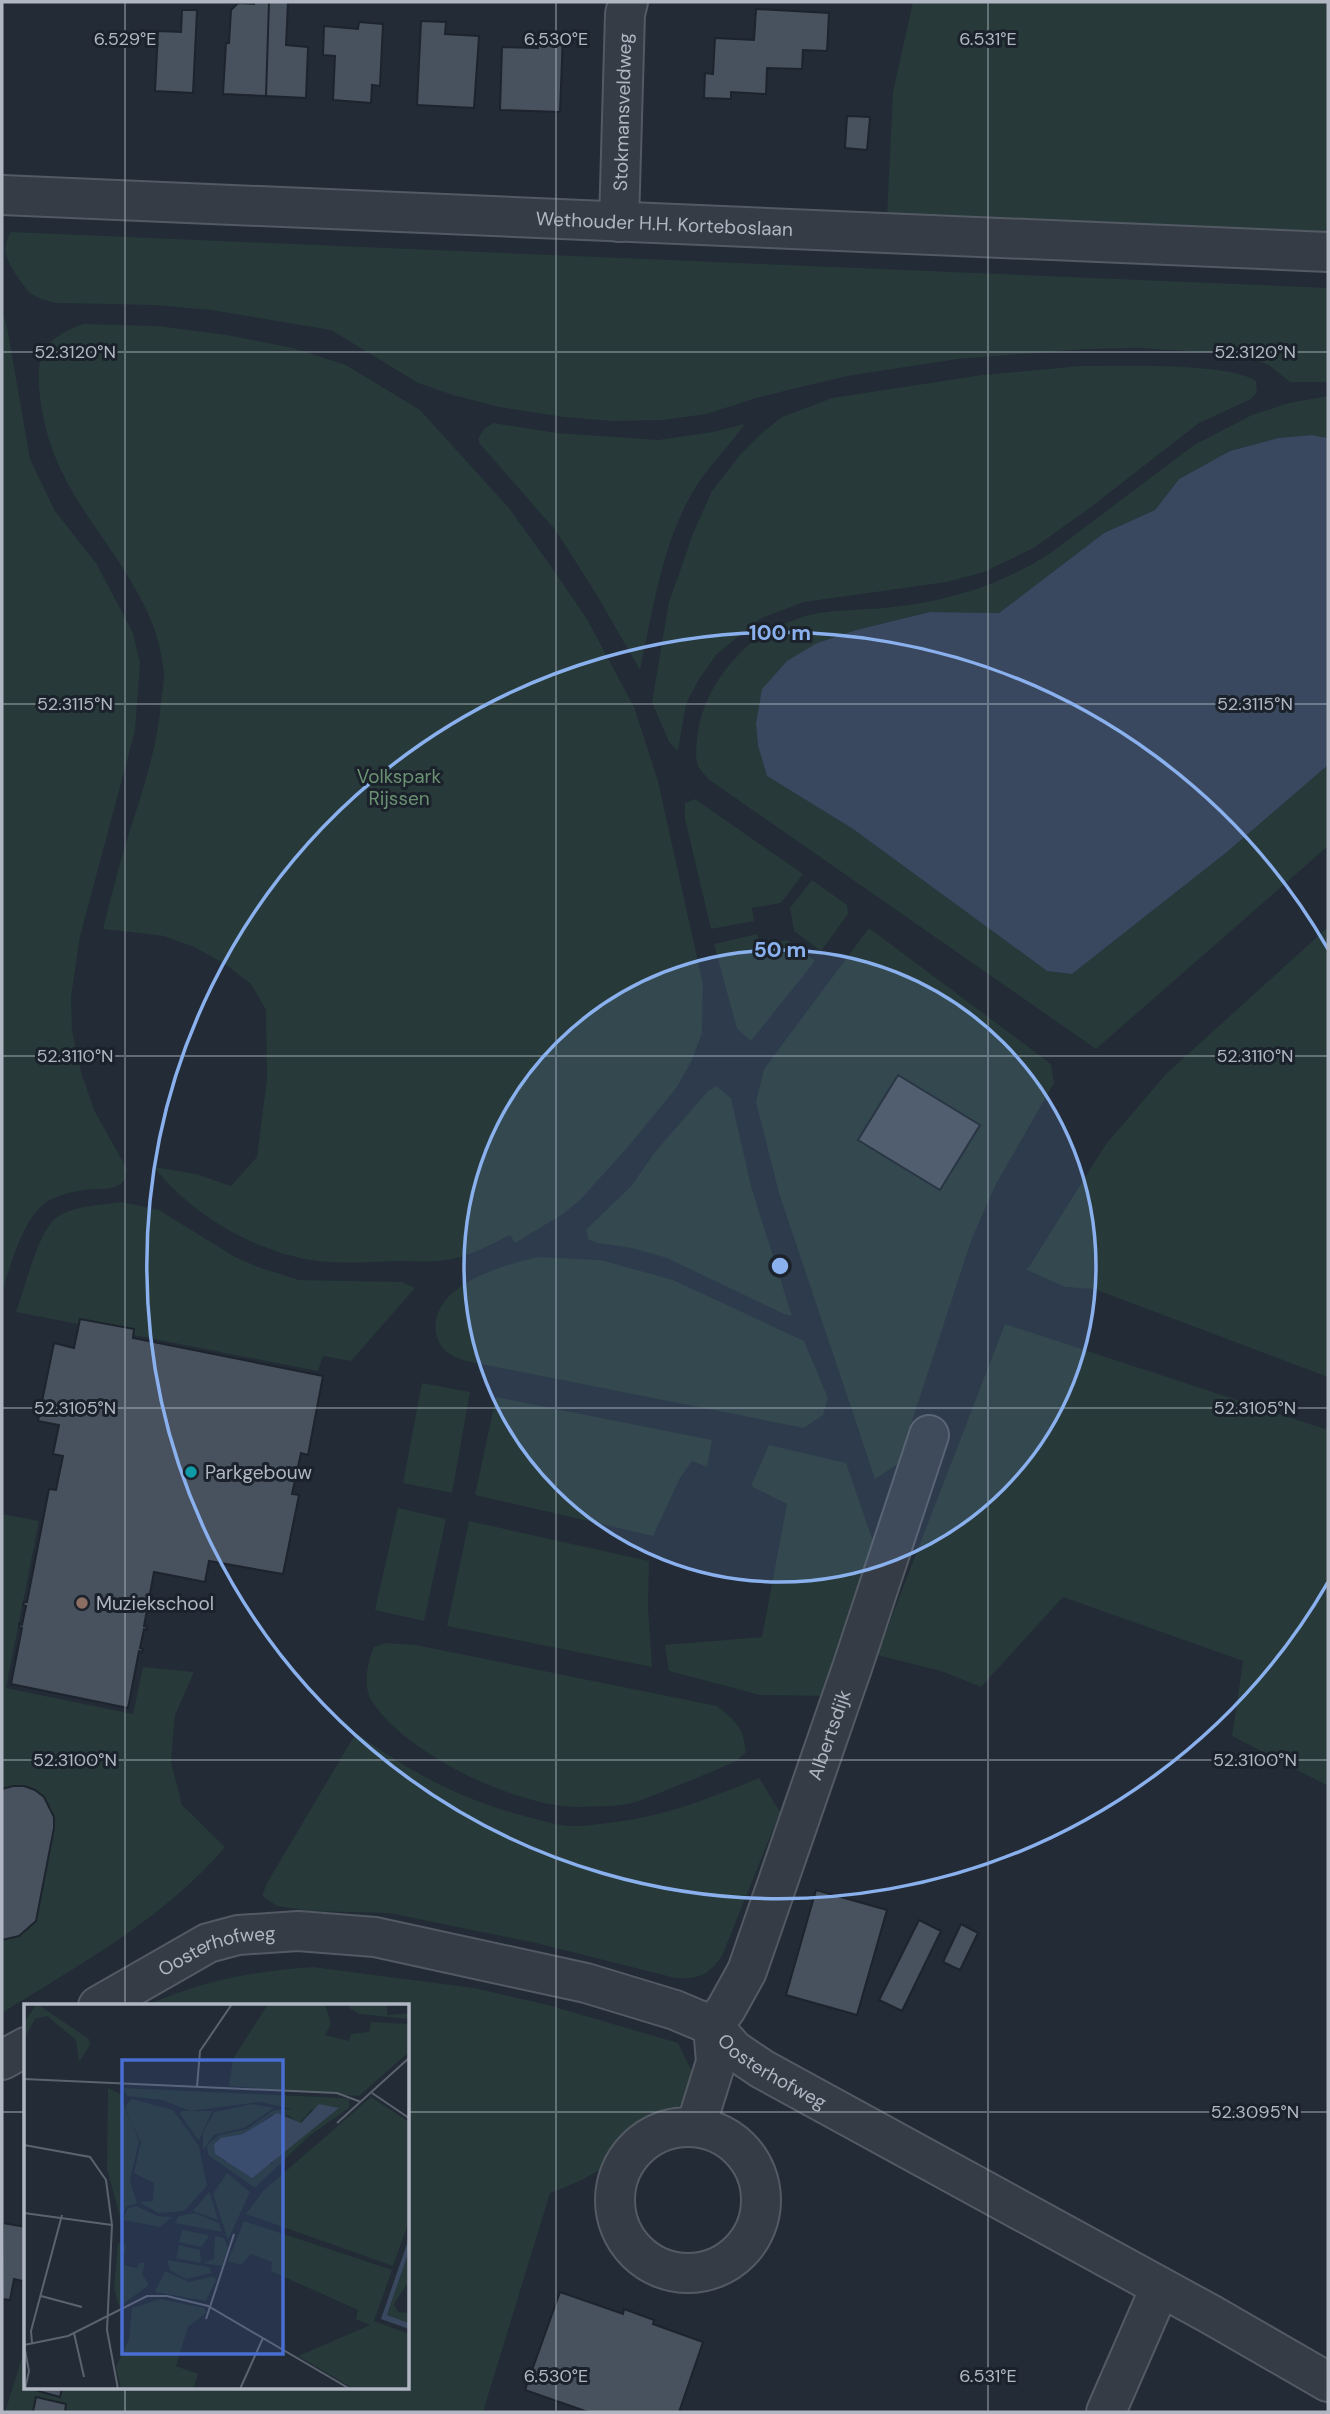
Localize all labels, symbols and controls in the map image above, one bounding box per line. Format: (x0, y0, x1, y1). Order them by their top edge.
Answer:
text: 6.529°E (94, 27, 156, 51)
text: 6.530°E (524, 27, 588, 51)
text: 6.531°E (959, 27, 1017, 51)
street label: Stokmansveldweg (607, 32, 637, 192)
street label: Wethouder H.H. Korteboslaan (535, 205, 793, 241)
text: 52.3120°N (34, 340, 116, 364)
text: 52.3120°N (1214, 340, 1296, 364)
text: 100 m (749, 619, 811, 647)
text: 52.3115°N (37, 692, 113, 716)
text: 52.3115°N (1217, 692, 1293, 716)
park label: Volkspark Rijssen (357, 764, 442, 811)
text: 50 m (754, 936, 806, 964)
text: 52.3110°N (36, 1044, 114, 1068)
text: 52.3110°N (1216, 1044, 1294, 1068)
centre of rings (768, 1254, 792, 1278)
text: 52.3105°N (34, 1396, 116, 1420)
text: 52.3105°N (1214, 1396, 1296, 1420)
place label: Parkgebouw (205, 1460, 313, 1485)
marker: Parkgebouw (183, 1464, 199, 1480)
place label: Muziekschool (96, 1591, 214, 1616)
marker: Muziekschool (74, 1595, 90, 1611)
street label: Albertsdijk (802, 1686, 856, 1783)
text: 52.3100°N (33, 1748, 117, 1772)
text: 52.3100°N (1213, 1748, 1297, 1772)
street label: Oosterhofweg (153, 1920, 276, 1982)
inset map (24, 2004, 410, 2390)
street label: Oosterhofweg (712, 2028, 832, 2115)
text: 52.3095°N (1211, 2100, 1299, 2124)
text: 6.530°E (524, 2364, 588, 2388)
text: 6.531°E (959, 2364, 1017, 2388)

